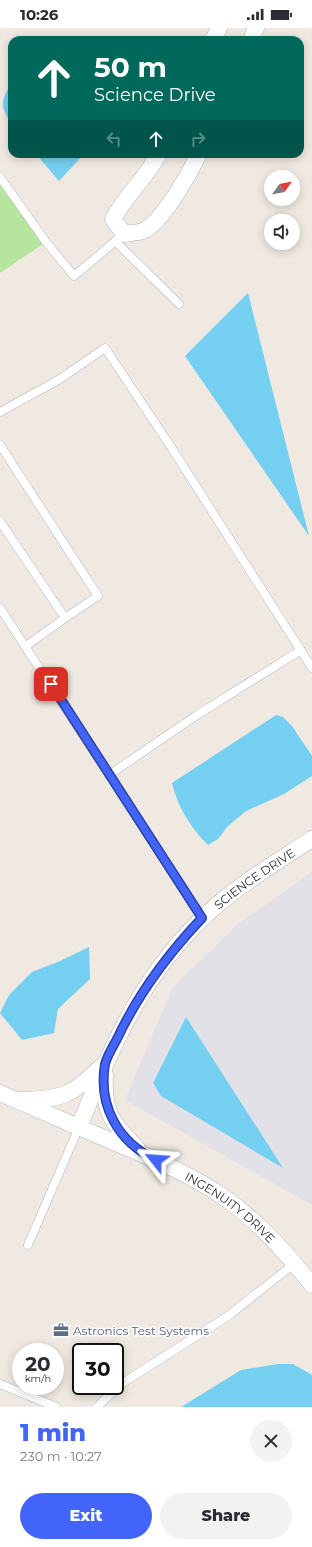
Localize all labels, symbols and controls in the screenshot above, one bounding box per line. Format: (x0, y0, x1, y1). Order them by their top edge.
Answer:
text: 10:26 (20, 5, 58, 24)
text: 50 m (94, 50, 167, 84)
icon: ahead (28, 52, 80, 104)
text: Science Drive (94, 84, 216, 106)
icon: left (103, 128, 125, 150)
icon: ahead (145, 128, 167, 150)
icon: right (187, 128, 209, 150)
north arrow (264, 170, 300, 206)
map controls (264, 170, 300, 250)
button: sound (264, 214, 300, 250)
pin (34, 667, 68, 701)
icon: arrive (40, 673, 62, 695)
street label: SCIENCE DRIVE (211, 845, 297, 912)
position arrow (135, 1139, 177, 1181)
street label: INGENUITY DRIVE (183, 1168, 279, 1245)
office icon: Astronics Test Systems (52, 1321, 70, 1339)
place label: Astronics Test Systems (73, 1323, 209, 1338)
speed limit sign: 30 (72, 1343, 124, 1395)
text: 20 (25, 1352, 51, 1376)
text: km/h (25, 1372, 51, 1385)
text: 1 min (20, 1418, 86, 1447)
button: close (250, 1420, 292, 1462)
text: 230 m · 10:27 (20, 1448, 102, 1464)
button: Exit (20, 1493, 152, 1539)
button: Share (160, 1493, 292, 1539)

